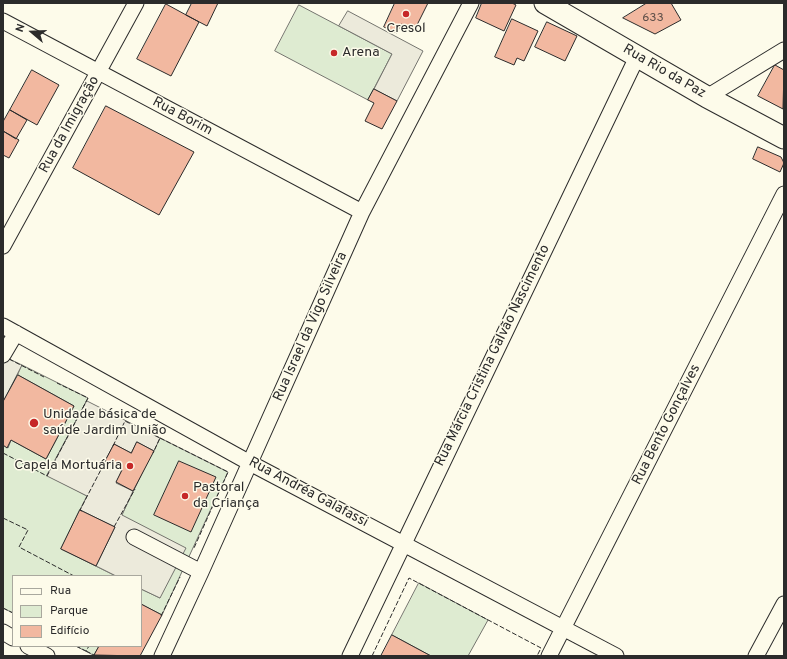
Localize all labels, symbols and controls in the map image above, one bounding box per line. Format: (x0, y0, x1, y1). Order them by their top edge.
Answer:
marker: Cresol (401, 9, 411, 19)
north arrow (12, 12, 52, 52)
house number: 633 (642, 12, 664, 26)
place label: Cresol (386, 21, 426, 37)
text: N (13, 22, 29, 34)
street label: Rua Rio da Paz (619, 41, 709, 103)
place label: Arena (342, 45, 380, 61)
marker: Arena (329, 48, 339, 58)
street label: Rua da Imigração (36, 74, 104, 176)
street label: Rua Borim (149, 94, 215, 140)
street label: Rua Márcia Cristina Galvão Nascimento (432, 242, 554, 470)
street label: Rua Israel da Vigo Silveira (270, 250, 352, 404)
street label: Rua Bento Gonçalves (629, 362, 705, 488)
place label: Unidade básica de saúde Jardim União (43, 407, 166, 440)
marker: Unidade básica de saúde Jardim União (28, 417, 40, 429)
street label: Rua Andréa Galafassi (245, 454, 371, 532)
place label: Capela Mortuária (14, 458, 122, 474)
marker: Capela Mortuária (125, 461, 135, 471)
place label: Pastoral da Criança (193, 480, 259, 512)
marker: Pastoral da Criança (180, 491, 190, 501)
legend (12, 575, 142, 647)
text: Rua (50, 583, 71, 599)
text: Parque (50, 603, 88, 619)
text: Edifício (50, 623, 89, 639)

